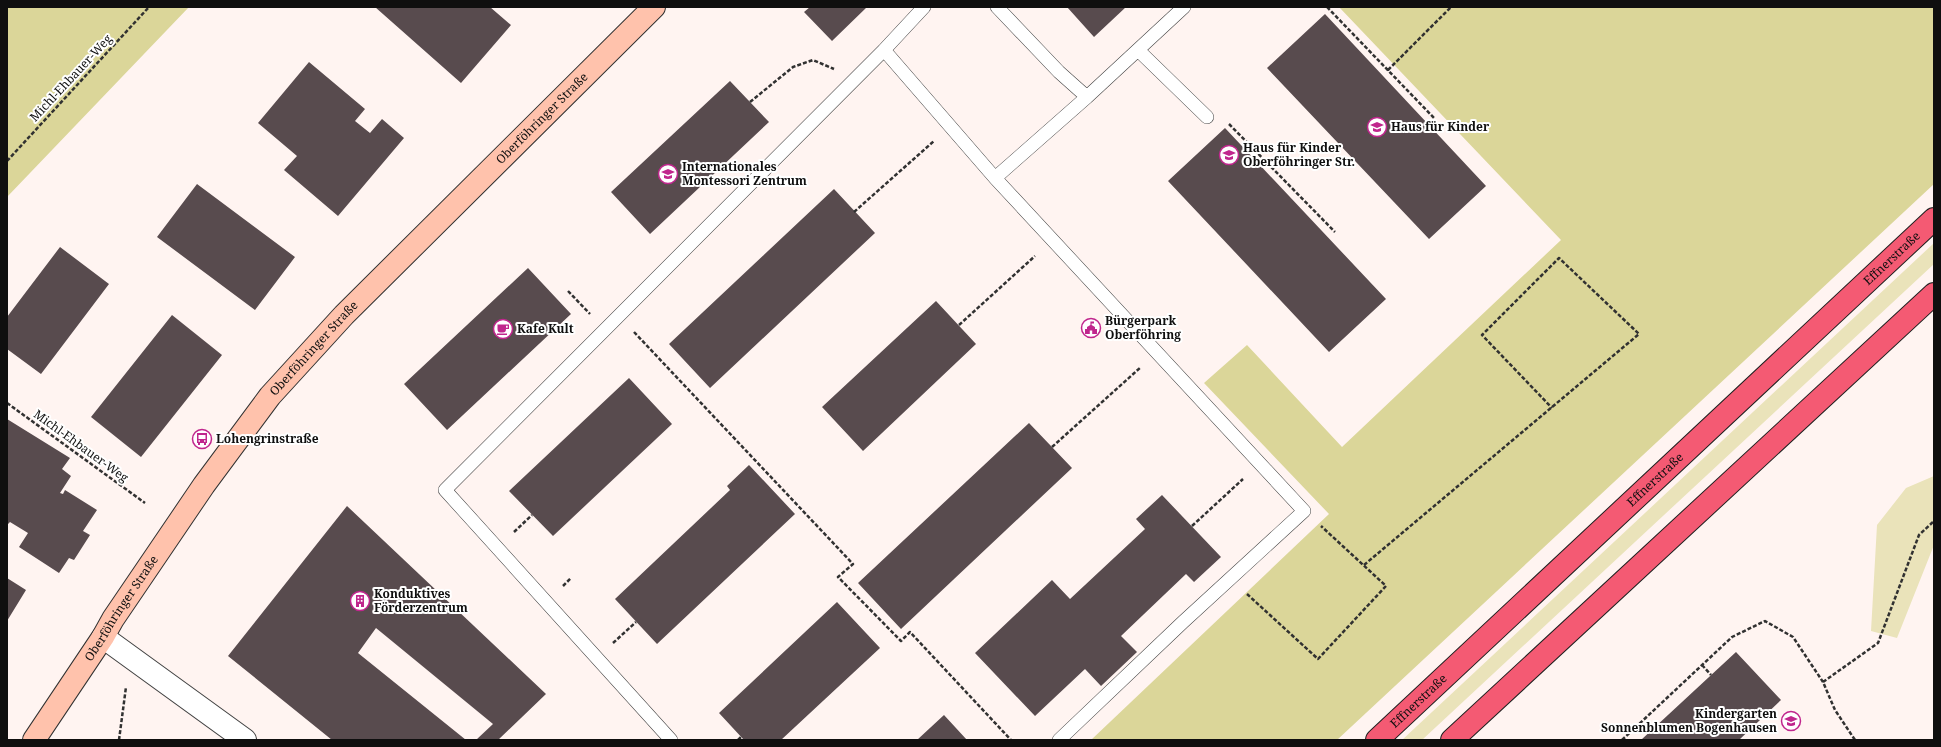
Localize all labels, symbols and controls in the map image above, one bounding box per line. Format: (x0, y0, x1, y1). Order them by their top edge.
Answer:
street label: Michl-Ehbauer-Weg (26, 30, 116, 125)
street label: Oberföhringer Straße (492, 69, 591, 168)
school or university icon: Haus für Kinder (1366, 116, 1388, 138)
place label: Haus für Kinder (1391, 118, 1490, 135)
place label: Haus für Kinder Oberföhringer Str. (1243, 139, 1355, 170)
school or university icon: Haus für Kinder Oberföhringer Str. (1218, 144, 1240, 166)
place label: Internationales Montessori Zentrum (682, 158, 807, 189)
school or university icon: Internationales Montessori Zentrum (657, 163, 679, 185)
street label: Effnerstraße (1859, 227, 1924, 289)
street label: Oberföhringer Straße (265, 297, 361, 399)
place label: Bürgerpark Oberföhring (1105, 312, 1181, 343)
public building icon: Bürgerpark Oberföhring (1080, 317, 1102, 339)
cafe icon: Kafe Kult (492, 318, 514, 340)
place label: Kafe Kult (517, 320, 574, 337)
street label: Michl-Ehbauer-Weg (30, 405, 133, 486)
bus stop icon: Lohengrinstraße (191, 428, 213, 450)
place label: Lohengrinstraße (216, 430, 319, 447)
street label: Effnerstraße (1623, 449, 1687, 510)
street label: Oberföhringer Straße (80, 552, 162, 664)
place label: Konduktives Förderzentrum (374, 585, 468, 616)
building icon: Konduktives Förderzentrum (349, 590, 371, 612)
street label: Effnerstraße (1386, 670, 1450, 731)
place label: Kindergarten Sonnenblumen Bogenhausen (1601, 705, 1777, 736)
school or university icon: Kindergarten Sonnenblumen Bogenhausen (1780, 710, 1802, 732)

